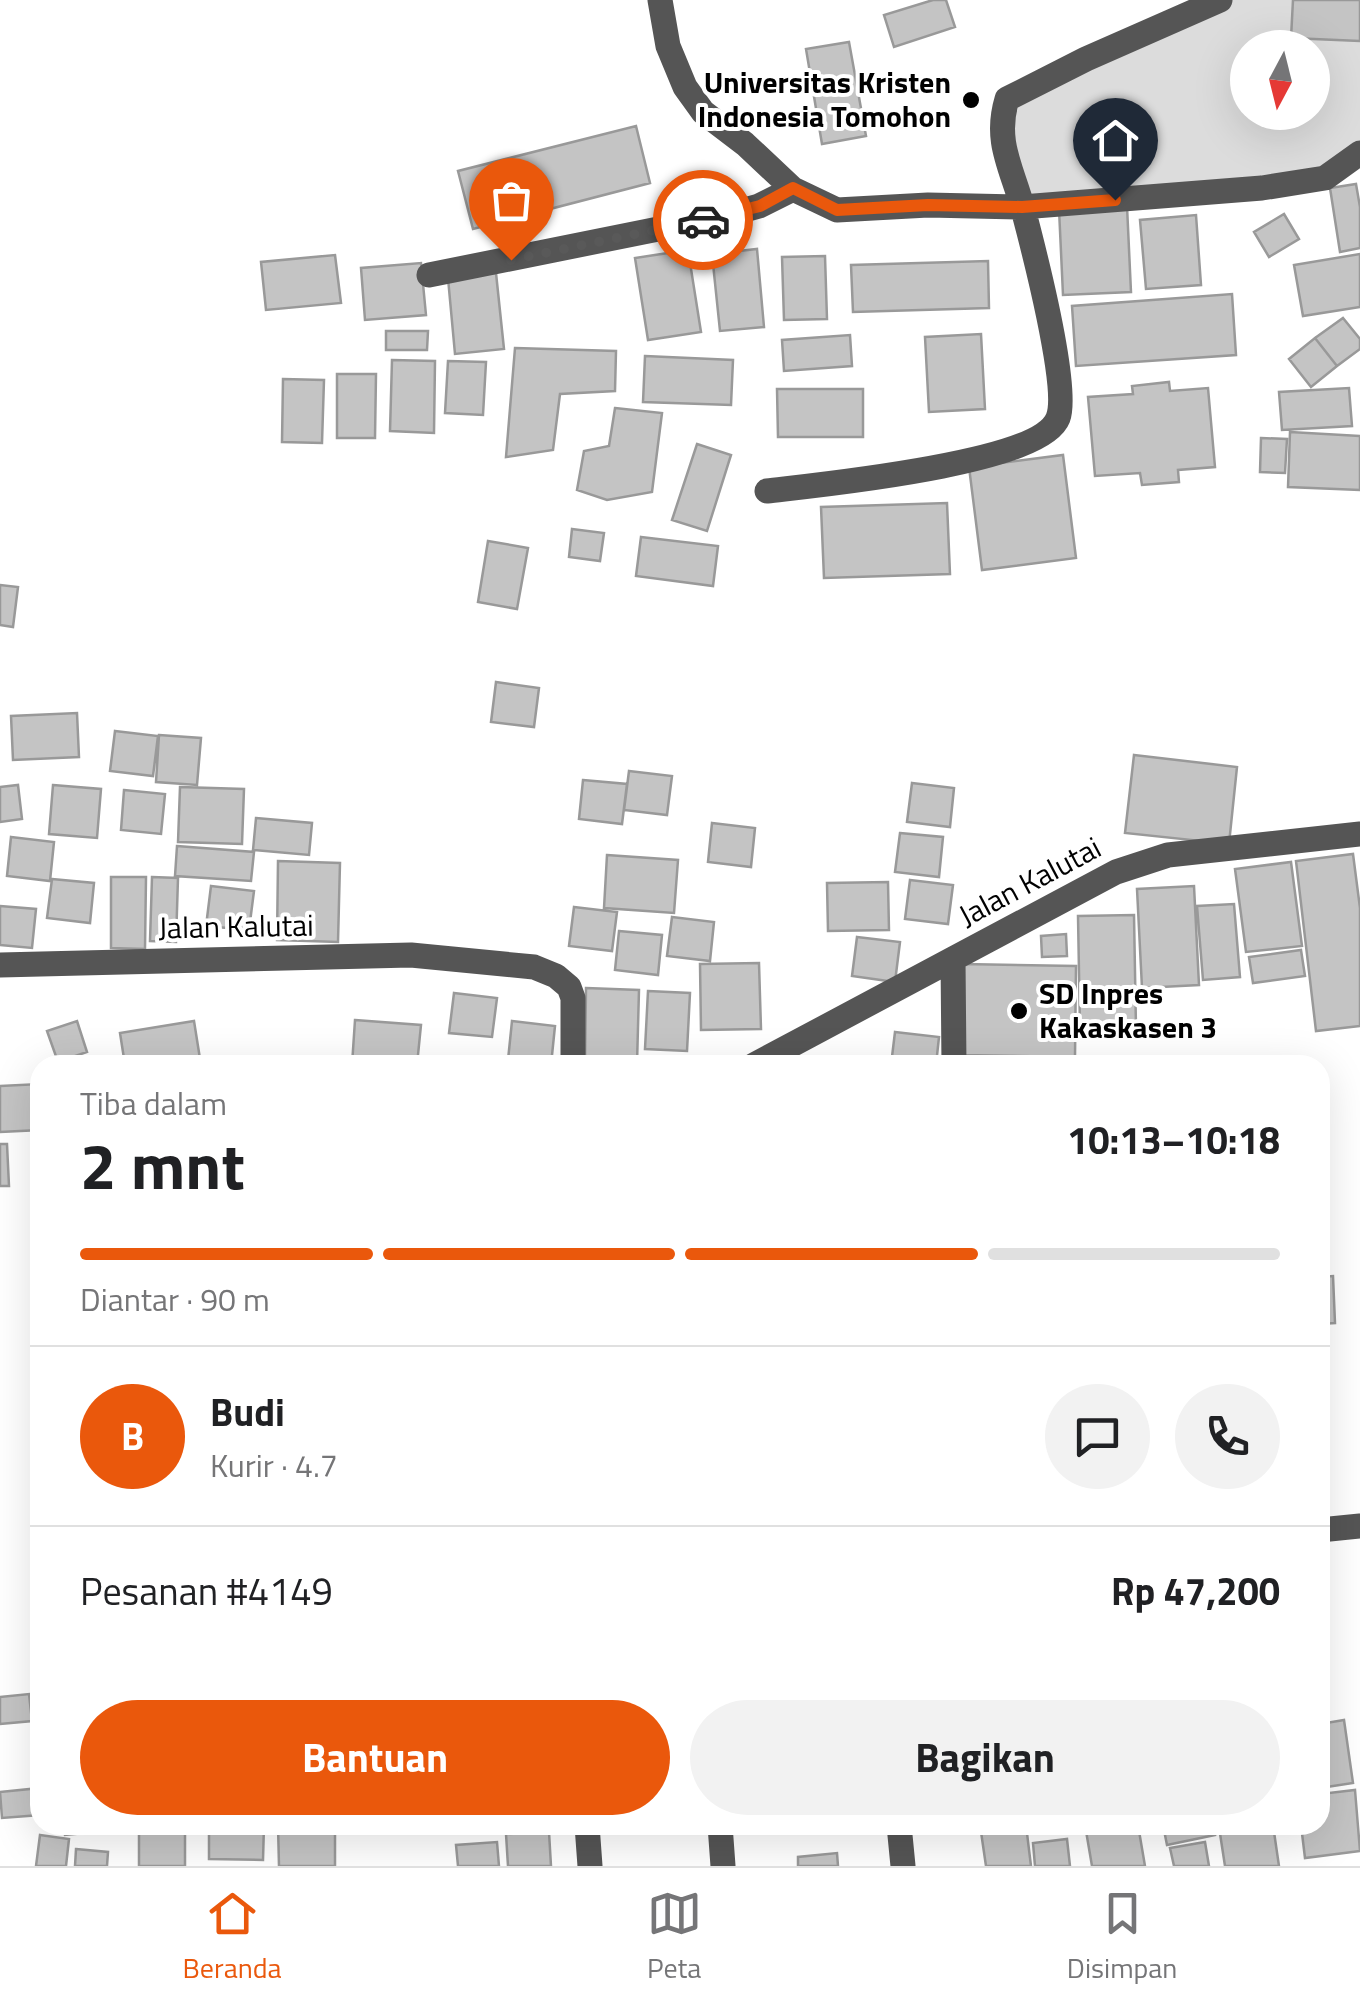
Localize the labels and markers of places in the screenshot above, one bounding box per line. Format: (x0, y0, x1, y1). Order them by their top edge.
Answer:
place label: Universitas Kristen Indonesia Tomohon (698, 59, 951, 139)
marker: Universitas Kristen Indonesia Tomohon (960, 89, 982, 111)
pin (1073, 98, 1158, 201)
pin (469, 158, 554, 261)
place label: SD Inpres Kakaskasen 3 (1039, 970, 1217, 1050)
marker: SD Inpres Kakaskasen 3 (1008, 1000, 1030, 1022)

